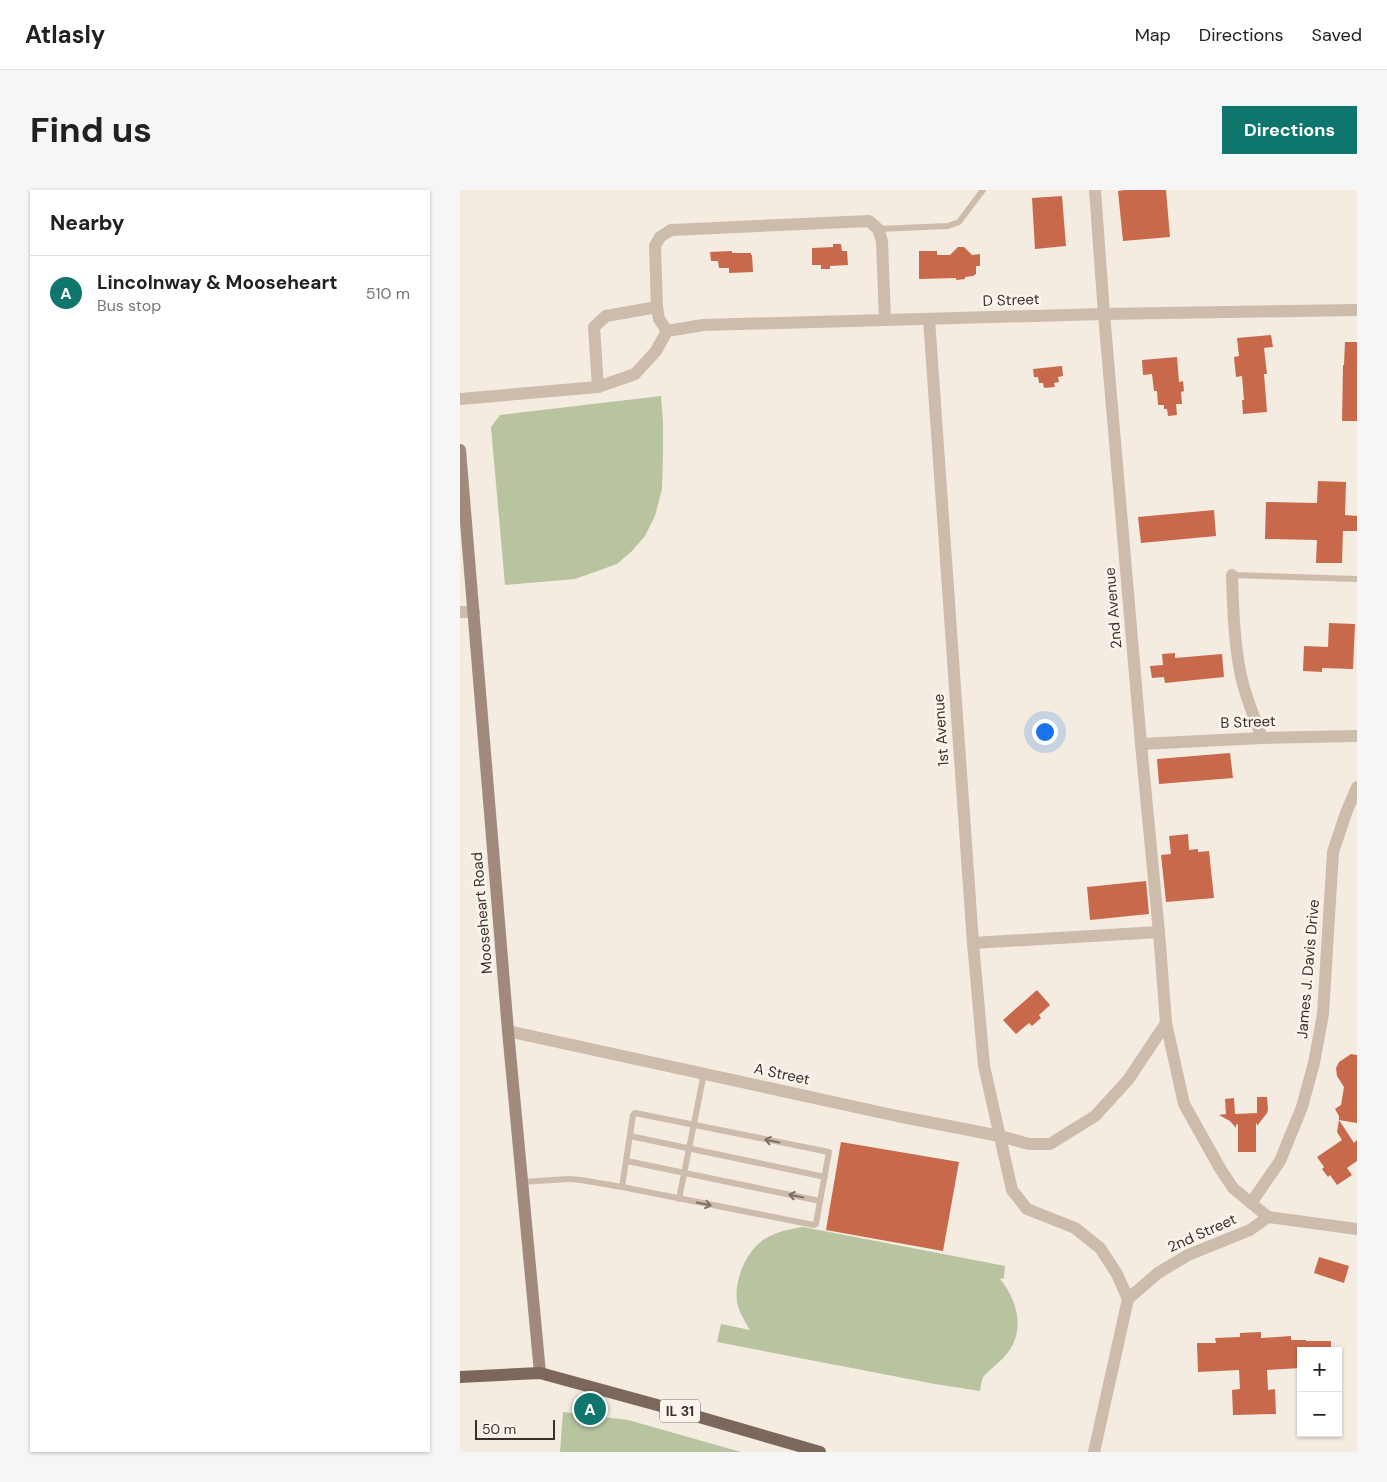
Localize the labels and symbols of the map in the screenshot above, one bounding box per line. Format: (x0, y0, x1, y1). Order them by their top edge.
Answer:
street label: D Street (982, 289, 1040, 311)
street label: 2nd Avenue (1099, 566, 1127, 650)
street label: 1st Avenue (928, 693, 954, 767)
street label: B Street (1220, 711, 1276, 733)
your location (1032, 719, 1058, 745)
street label: Mooseheart Road (467, 851, 497, 975)
street label: James J. Davis Drive (1292, 898, 1324, 1040)
street label: A Street (752, 1058, 812, 1090)
one-way arrow (765, 1135, 781, 1145)
one-way arrow (789, 1190, 805, 1200)
one-way arrow (696, 1199, 712, 1209)
street label: 2nd Street (1165, 1209, 1240, 1257)
pin: A (574, 1390, 606, 1428)
road number: IL 31 (660, 1400, 700, 1422)
scale bar (475, 1417, 555, 1440)

